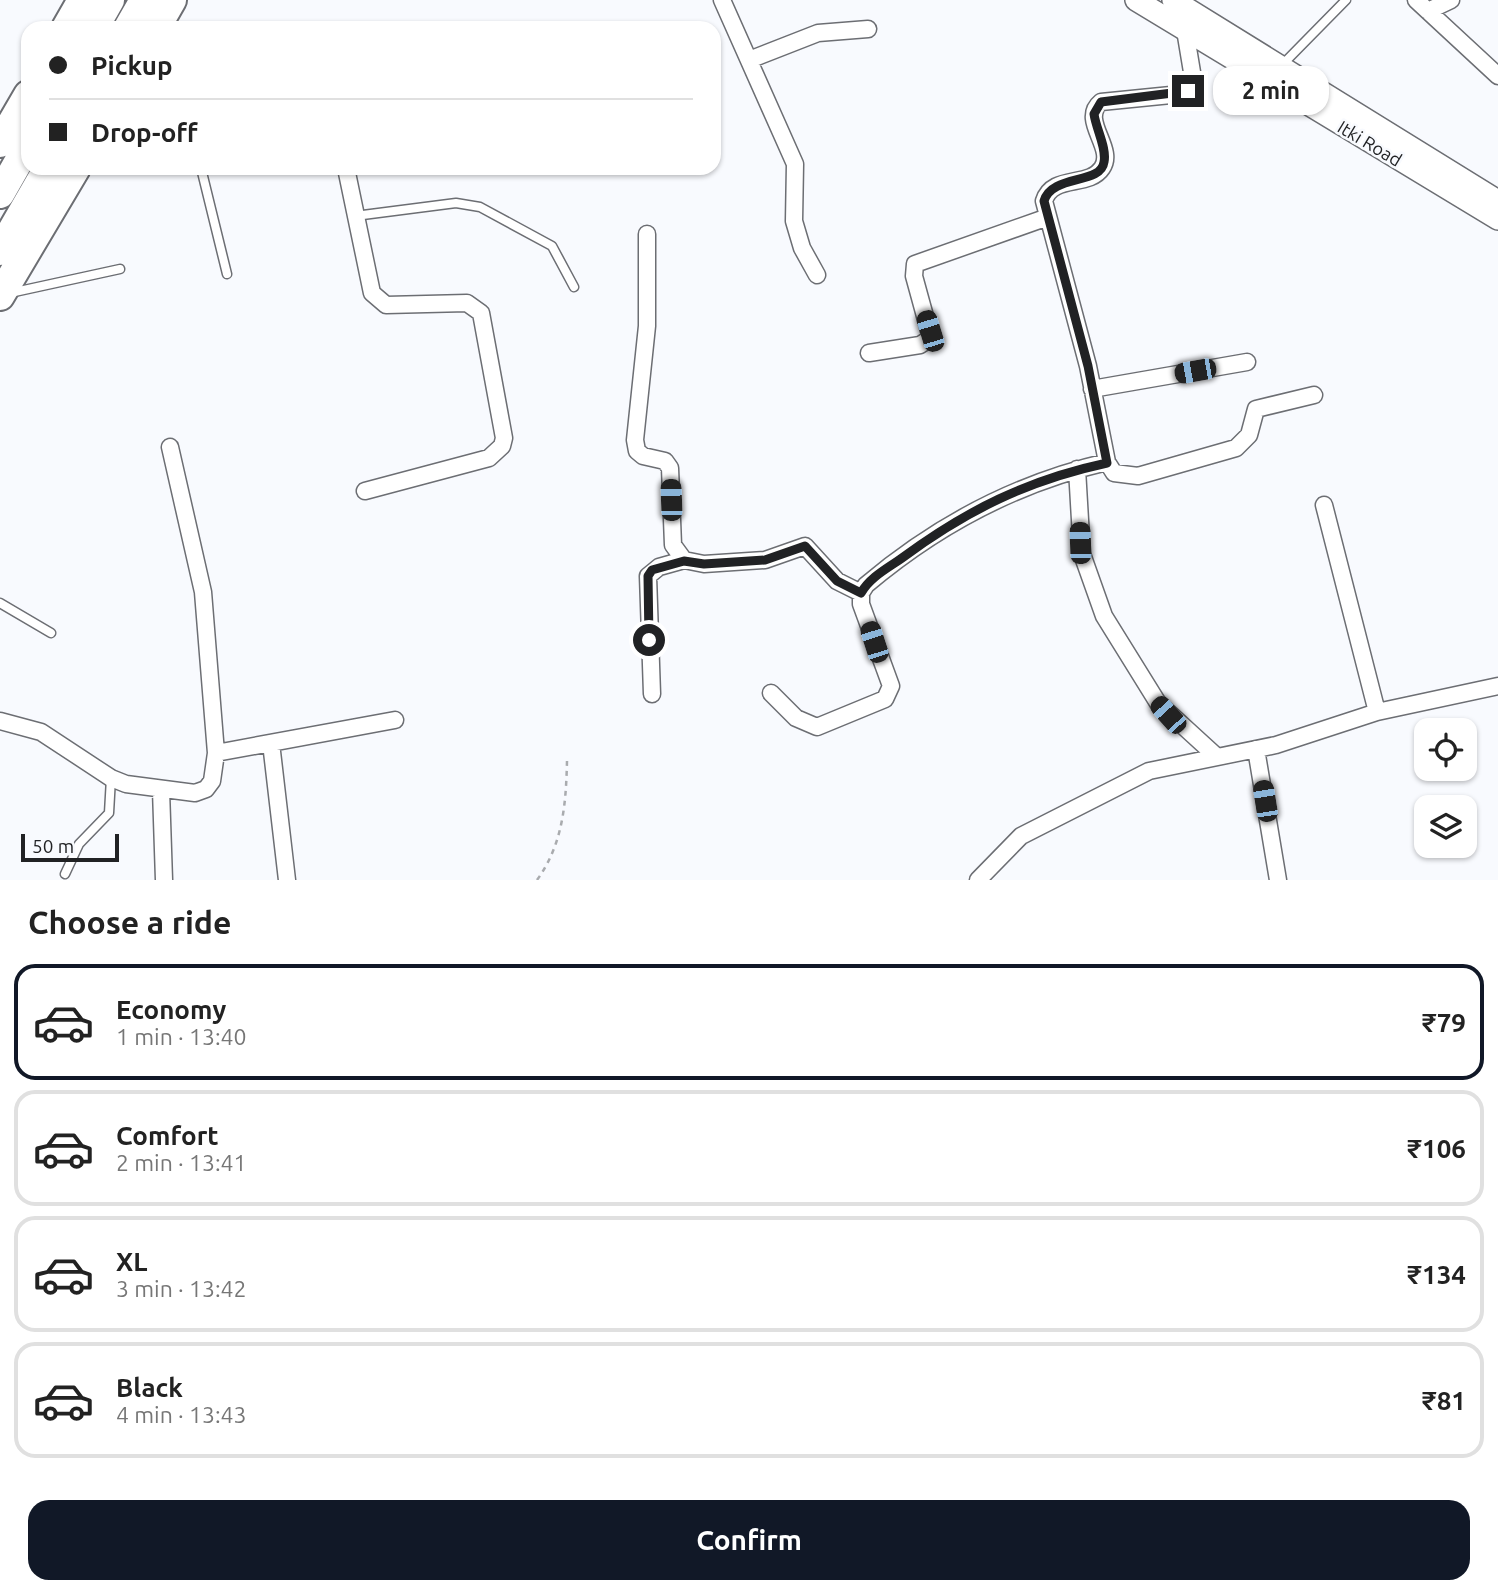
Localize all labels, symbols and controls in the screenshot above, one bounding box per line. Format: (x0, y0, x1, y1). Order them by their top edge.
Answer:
text: Pickup (91, 51, 173, 80)
callout: 2 min (1212, 66, 1328, 116)
route end (1172, 75, 1204, 107)
text: 2 min (1242, 78, 1300, 103)
street label: Itki Road (1335, 116, 1405, 170)
text: Drop-off (91, 118, 198, 147)
car (914, 308, 947, 354)
car (1173, 357, 1218, 385)
car (660, 479, 683, 521)
car (1069, 522, 1092, 564)
car (858, 619, 891, 665)
route start (633, 624, 665, 656)
car (1147, 692, 1190, 738)
map controls (1414, 718, 1477, 858)
button: locate (1414, 718, 1477, 781)
car (1252, 779, 1279, 823)
button: layers (1414, 795, 1477, 858)
scale bar (21, 831, 119, 863)
text: 50 m (32, 835, 74, 857)
text: Choose a ride (28, 904, 231, 940)
icon: car (32, 991, 95, 1054)
text: Economy (116, 995, 226, 1024)
text: ₹79 (1422, 1008, 1466, 1037)
text: 1 min · 13:40 (116, 1024, 247, 1049)
icon: car (32, 1117, 95, 1180)
text: Comfort (116, 1121, 219, 1150)
text: ₹106 (1407, 1134, 1466, 1163)
text: 2 min · 13:41 (116, 1150, 247, 1175)
icon: car (32, 1243, 95, 1306)
text: XL (116, 1247, 147, 1276)
text: ₹134 (1407, 1260, 1466, 1289)
text: 3 min · 13:42 (116, 1276, 247, 1301)
icon: car (32, 1369, 95, 1432)
text: Black (116, 1373, 183, 1402)
text: ₹81 (1422, 1386, 1466, 1415)
text: 4 min · 13:43 (116, 1402, 247, 1427)
button: Confirm (28, 1500, 1470, 1580)

